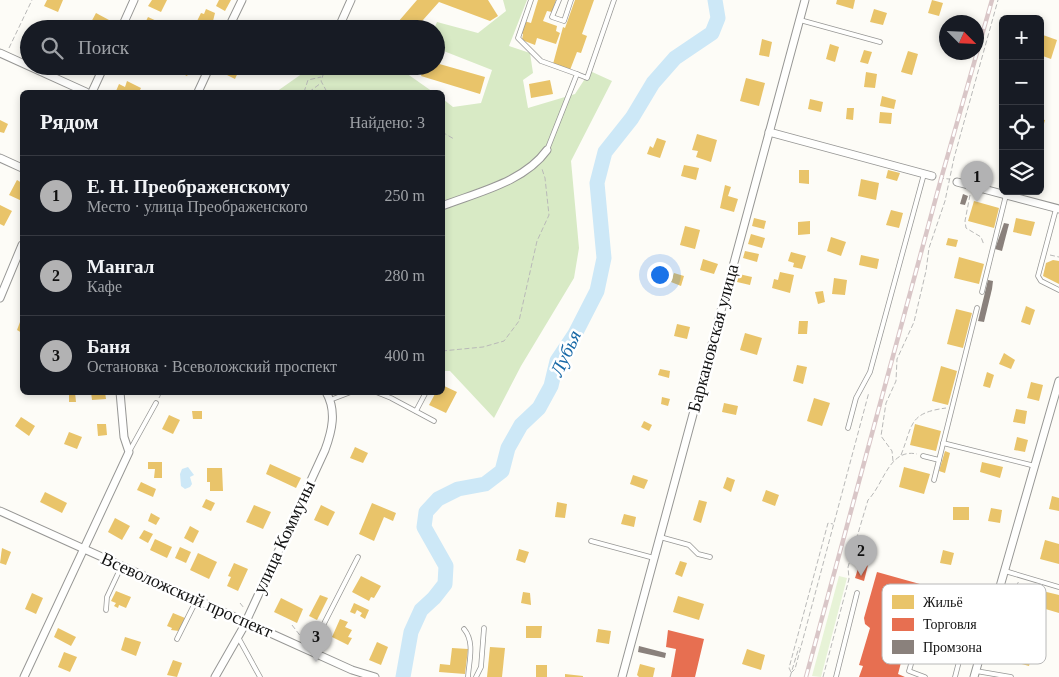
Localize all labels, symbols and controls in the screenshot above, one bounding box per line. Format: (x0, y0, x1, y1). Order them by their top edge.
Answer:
north arrow (939, 15, 984, 60)
map controls (999, 15, 1044, 195)
button: + (999, 15, 1044, 60)
search box (20, 20, 445, 75)
icon: search (38, 34, 66, 62)
text: Поиск (78, 37, 129, 58)
button: − (999, 60, 1044, 105)
button: locate (999, 105, 1044, 150)
text: Рядом (40, 110, 99, 134)
text: Найдено: 3 (350, 114, 425, 131)
button: layers (999, 150, 1044, 195)
pin: 1 (961, 161, 993, 202)
text: Е. Н. Преображенскому (87, 176, 290, 197)
text: 1 (52, 187, 60, 204)
text: 250 m (385, 187, 425, 204)
text: Место · улица Преображенского (87, 198, 308, 215)
text: Мангал (87, 256, 154, 277)
your location (647, 262, 673, 288)
street label: Баркановская улица (684, 262, 742, 414)
text: 2 (52, 267, 60, 284)
text: 280 m (385, 267, 425, 284)
text: Кафе (87, 278, 122, 295)
water label: Лубья (545, 327, 585, 380)
text: Баня (87, 336, 130, 357)
text: 3 (52, 347, 60, 364)
text: 400 m (385, 347, 425, 364)
text: Остановка · Всеволожский проспект (87, 358, 337, 375)
street label: улица Коммуны (249, 477, 319, 597)
pin: 2 (845, 535, 877, 576)
street label: Всеволожский проспект (98, 548, 276, 642)
legend (882, 584, 1046, 664)
text: Жильё (923, 595, 963, 610)
text: Торговля (923, 617, 977, 632)
pin: 3 (300, 621, 332, 662)
text: Промзона (923, 640, 983, 655)

